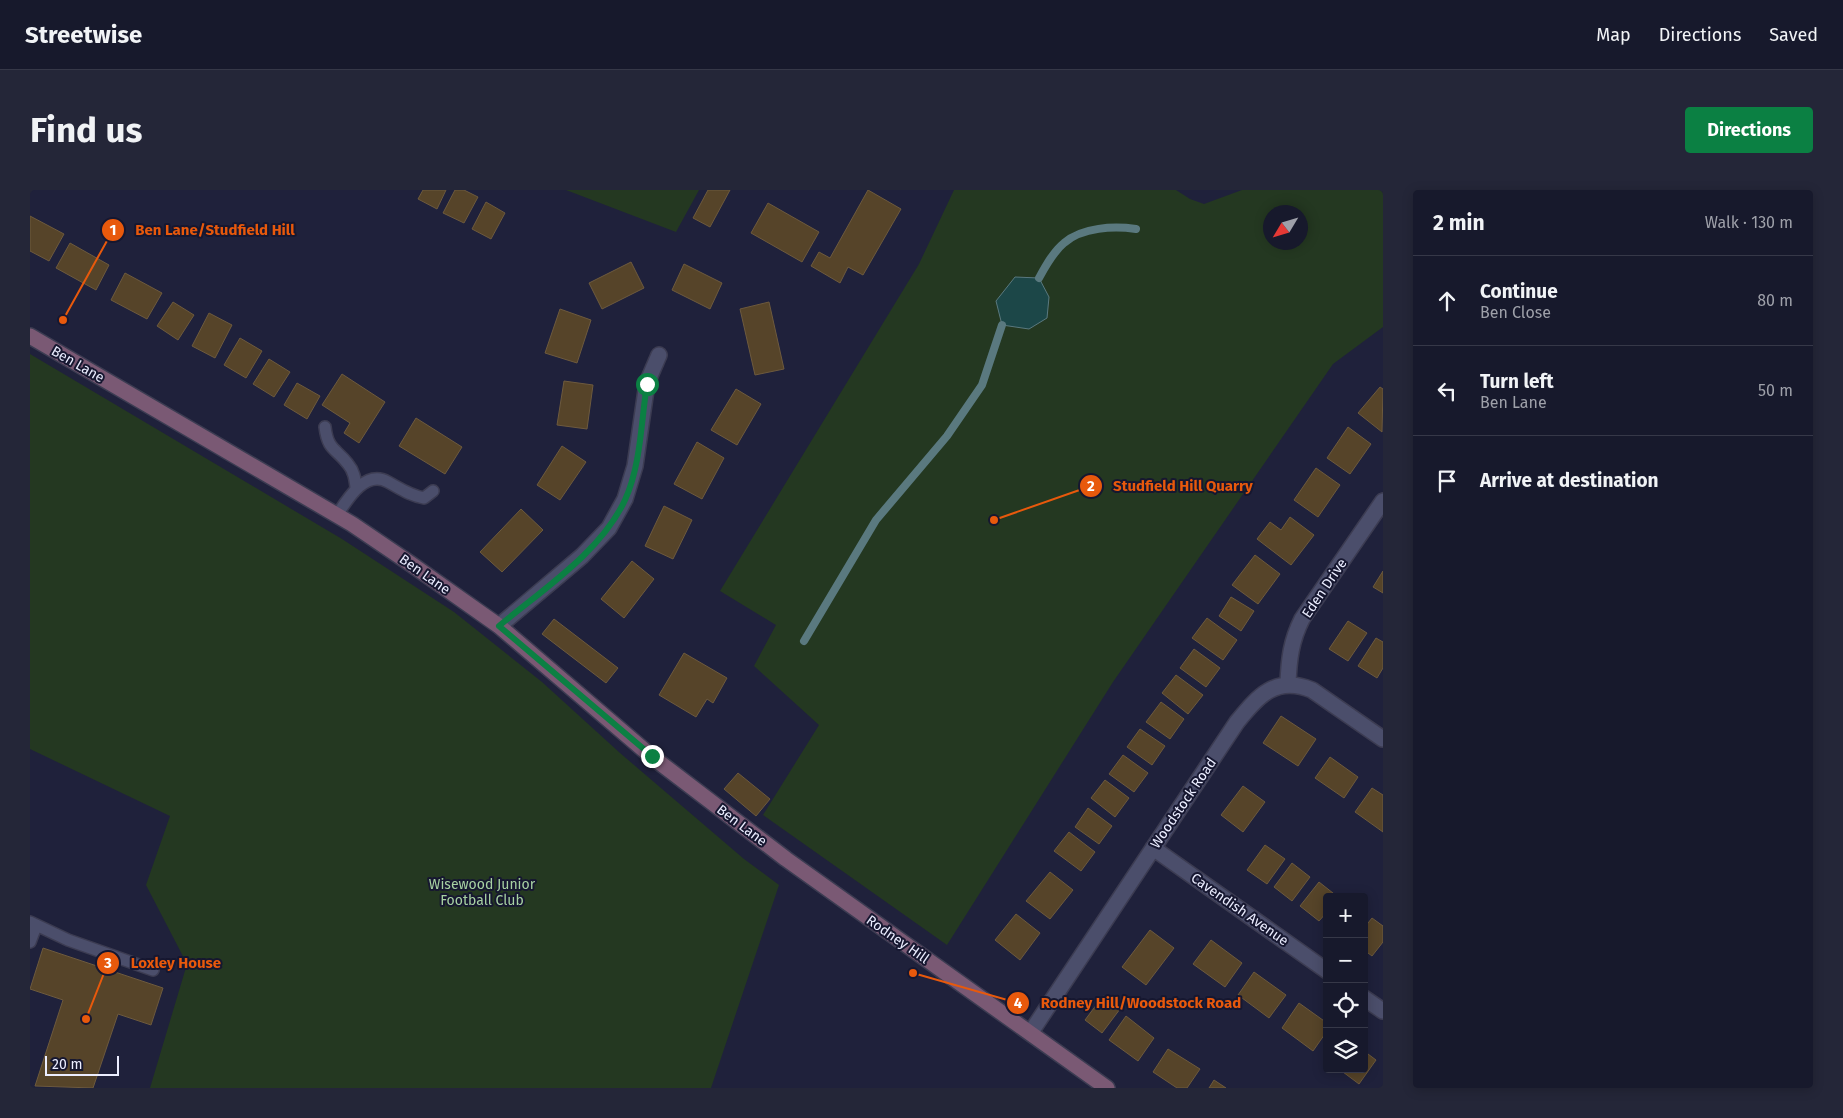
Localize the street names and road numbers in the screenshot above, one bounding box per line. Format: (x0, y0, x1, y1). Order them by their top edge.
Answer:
street label: Ben Lane (48, 342, 107, 386)
street label: Ben Lane (396, 551, 453, 598)
street label: Eden Drive (1298, 555, 1350, 621)
street label: Woodstock Road (1147, 755, 1220, 852)
street label: Ben Lane (713, 801, 770, 850)
street label: Cavendish Avenue (1188, 869, 1292, 949)
street label: Rodney Hill (863, 912, 932, 967)

